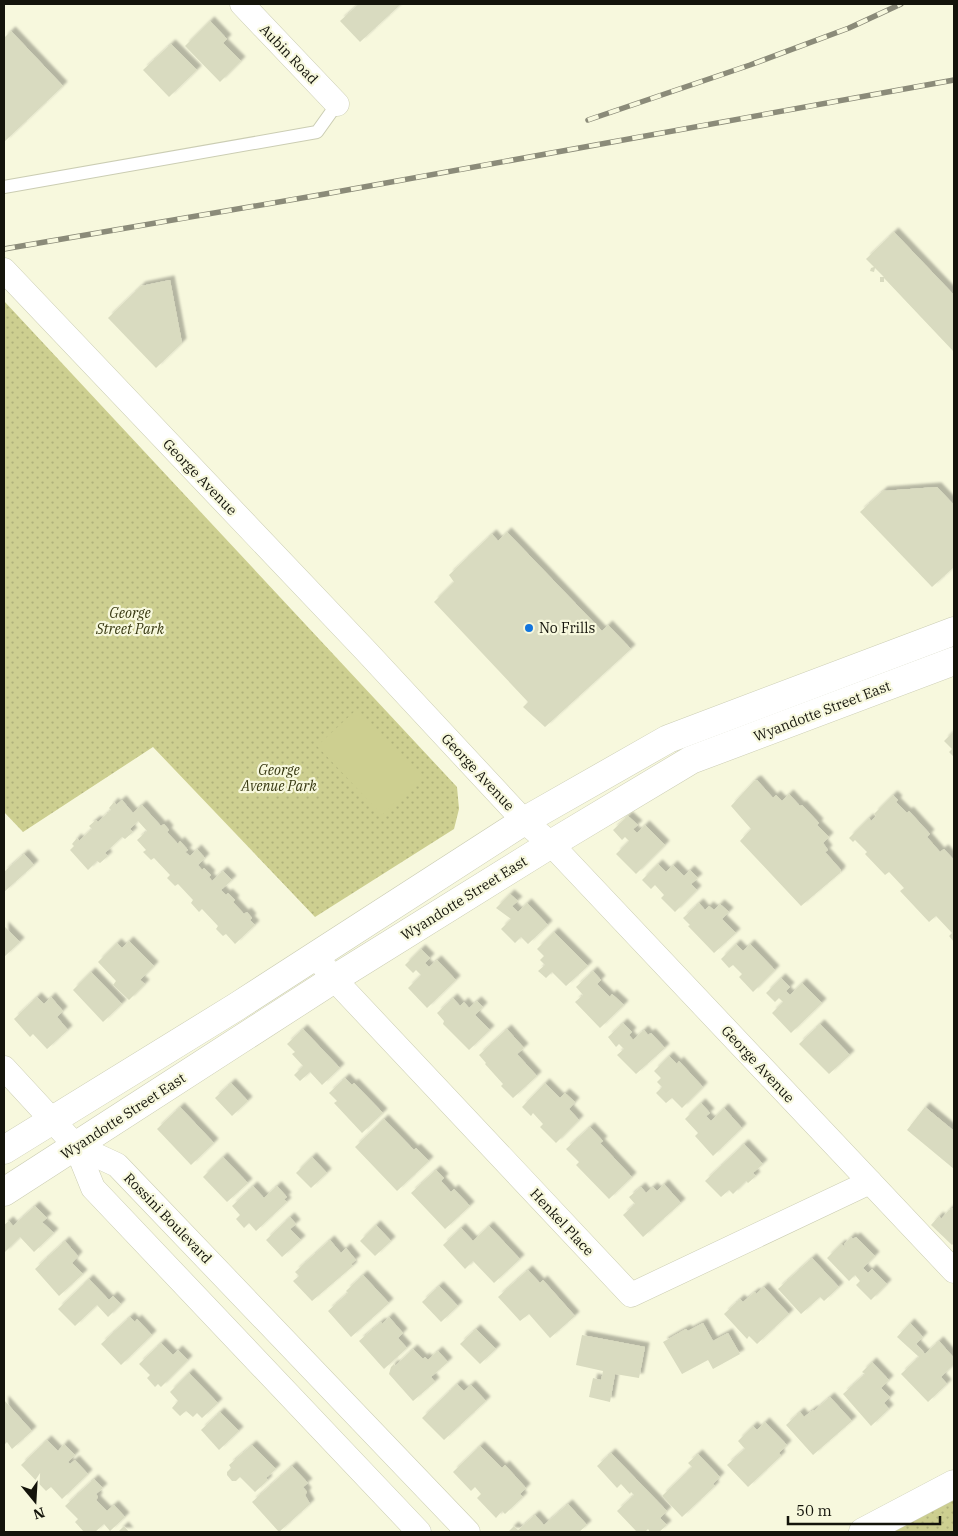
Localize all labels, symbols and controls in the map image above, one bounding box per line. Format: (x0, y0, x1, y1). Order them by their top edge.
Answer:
street label: Aubin Road (256, 20, 322, 88)
street label: George Avenue (159, 435, 241, 519)
park label: George Street Park (95, 604, 165, 638)
place label: No Frills (539, 619, 595, 637)
marker: No Frills (523, 622, 535, 634)
street label: Wyandotte Street East (751, 677, 893, 745)
street label: George Avenue (438, 730, 518, 814)
park label: George Avenue Park (240, 761, 317, 795)
street label: Wyandotte Street East (398, 852, 530, 944)
street label: George Avenue (718, 1022, 798, 1106)
street label: Wyandotte Street East (57, 1069, 189, 1163)
street label: Rossini Boulevard (120, 1169, 216, 1267)
street label: Henkel Place (526, 1185, 598, 1259)
north arrow (10, 1476, 60, 1526)
scale bar (788, 1494, 940, 1526)
text: 50 m (796, 1501, 832, 1520)
text: N (31, 1503, 47, 1524)

